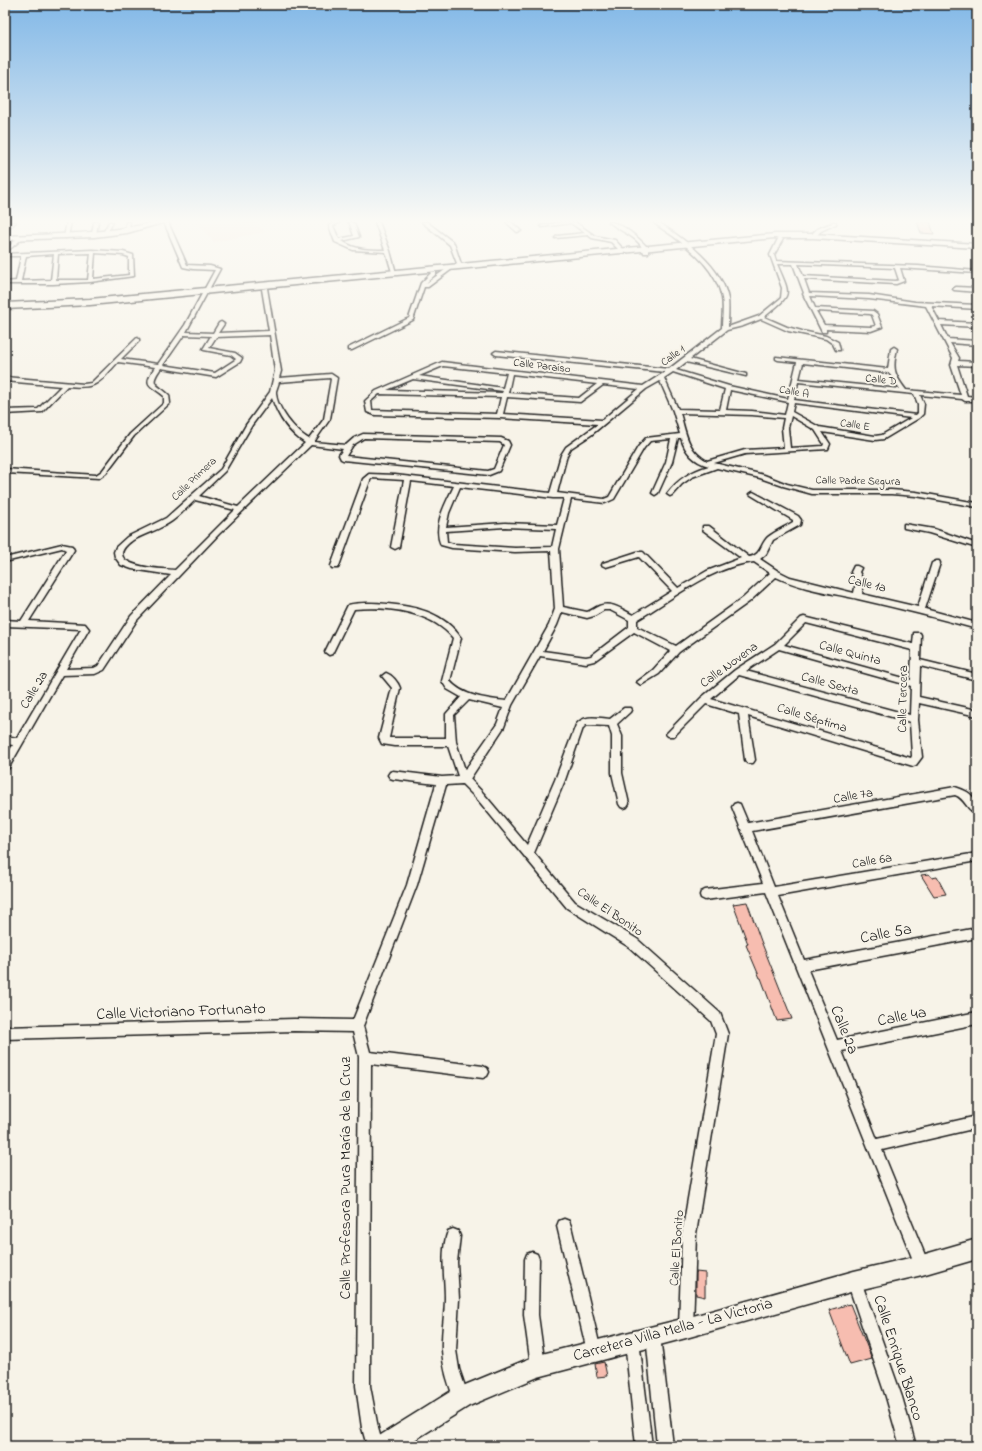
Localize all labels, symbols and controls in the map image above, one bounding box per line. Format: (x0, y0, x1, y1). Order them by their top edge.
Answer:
street label: Calle 1 (657, 341, 689, 370)
street label: Calle Paraíso (512, 355, 572, 377)
street label: Calle D (865, 370, 897, 390)
street label: Calle A (778, 382, 810, 403)
street label: Calle E (839, 415, 871, 435)
street label: Calle Primera (168, 453, 220, 505)
street label: Calle Padre Segura (815, 472, 901, 491)
street label: Calle 1a (846, 570, 888, 598)
street label: Calle Quinta (817, 636, 883, 670)
street label: Calle Novena (696, 637, 762, 693)
street label: Calle Tercera (893, 665, 913, 733)
street label: Calle 2a (15, 667, 53, 713)
street label: Calle Sexta (799, 667, 861, 701)
street label: Calle Séptima (774, 698, 850, 738)
street label: Calle 7a (832, 783, 874, 809)
street label: Calle 6a (850, 848, 894, 874)
street label: Calle El Bonito (573, 883, 647, 941)
street label: Calle 5a (858, 917, 914, 951)
street label: Calle Victoriano Fortunato (96, 997, 266, 1027)
street label: Calle 4a (876, 1001, 928, 1033)
street label: Calle 2a (823, 1002, 865, 1058)
street label: Calle Profesora Pura María de la Cruz (334, 1056, 358, 1300)
street label: Calle El Bonito (665, 1209, 689, 1287)
street label: Carretera Villa Mella - La Victoria (570, 1292, 776, 1368)
street label: Calle Enrique Blanco (866, 1292, 930, 1424)

